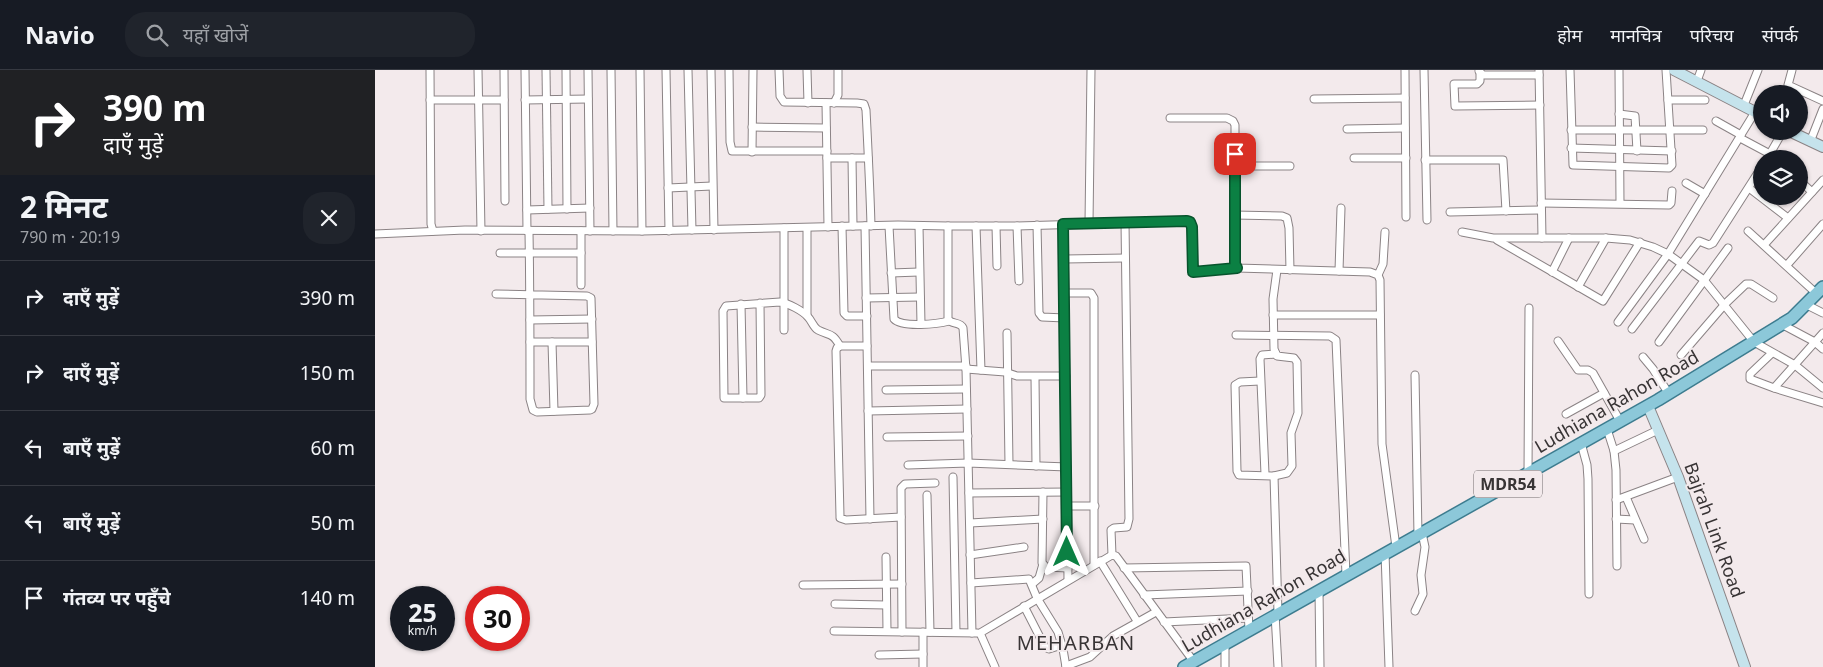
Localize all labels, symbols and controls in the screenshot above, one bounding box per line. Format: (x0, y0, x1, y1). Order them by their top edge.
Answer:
search box (125, 12, 475, 57)
text: Navio (25, 18, 95, 51)
icon: search (143, 21, 171, 49)
text: यहाँ खोजें (183, 22, 248, 48)
text: होम (1557, 23, 1582, 47)
text: मानचित्र (1610, 23, 1662, 47)
text: परिचय (1690, 23, 1734, 47)
text: संपर्क (1762, 23, 1798, 47)
text: 390 m (103, 84, 206, 131)
map controls (1753, 85, 1808, 205)
button: sound (1753, 85, 1808, 140)
icon: right (20, 90, 85, 155)
text: दाएँ मुड़ें (103, 129, 163, 159)
pin (1214, 133, 1256, 175)
icon: arrive (1221, 140, 1249, 168)
button: layers (1753, 150, 1808, 205)
text: 2 मिनट (20, 186, 108, 227)
button: close (303, 192, 355, 244)
text: 790 m · 20:19 (20, 226, 120, 248)
icon: right (20, 284, 48, 312)
text: दाएँ मुड़ें (63, 285, 119, 311)
text: 390 m (300, 285, 355, 311)
street label: Ludhiana Rahon Road (1530, 344, 1703, 458)
icon: right (20, 359, 48, 387)
text: दाएँ मुड़ें (63, 360, 119, 386)
text: 150 m (300, 360, 355, 386)
icon: left (20, 434, 48, 462)
text: बाएँ मुड़ें (63, 435, 120, 461)
text: 60 m (311, 435, 355, 461)
street label: Bajrah Link Road (1679, 459, 1751, 601)
road number: MDR54 (1474, 470, 1542, 498)
icon: left (20, 509, 48, 537)
text: बाएँ मुड़ें (63, 510, 120, 536)
text: 50 m (311, 510, 355, 536)
position arrow (1040, 525, 1092, 577)
street label: Ludhiana Rahon Road (1177, 543, 1350, 657)
icon: arrive (20, 584, 48, 612)
text: गंतव्य पर पहुँचे (63, 585, 171, 611)
text: 140 m (300, 585, 355, 611)
speed limit sign: 30 (465, 586, 530, 651)
text: 25 (408, 595, 437, 629)
text: km/h (408, 622, 437, 639)
district label: MEHARBAN (1017, 629, 1135, 656)

